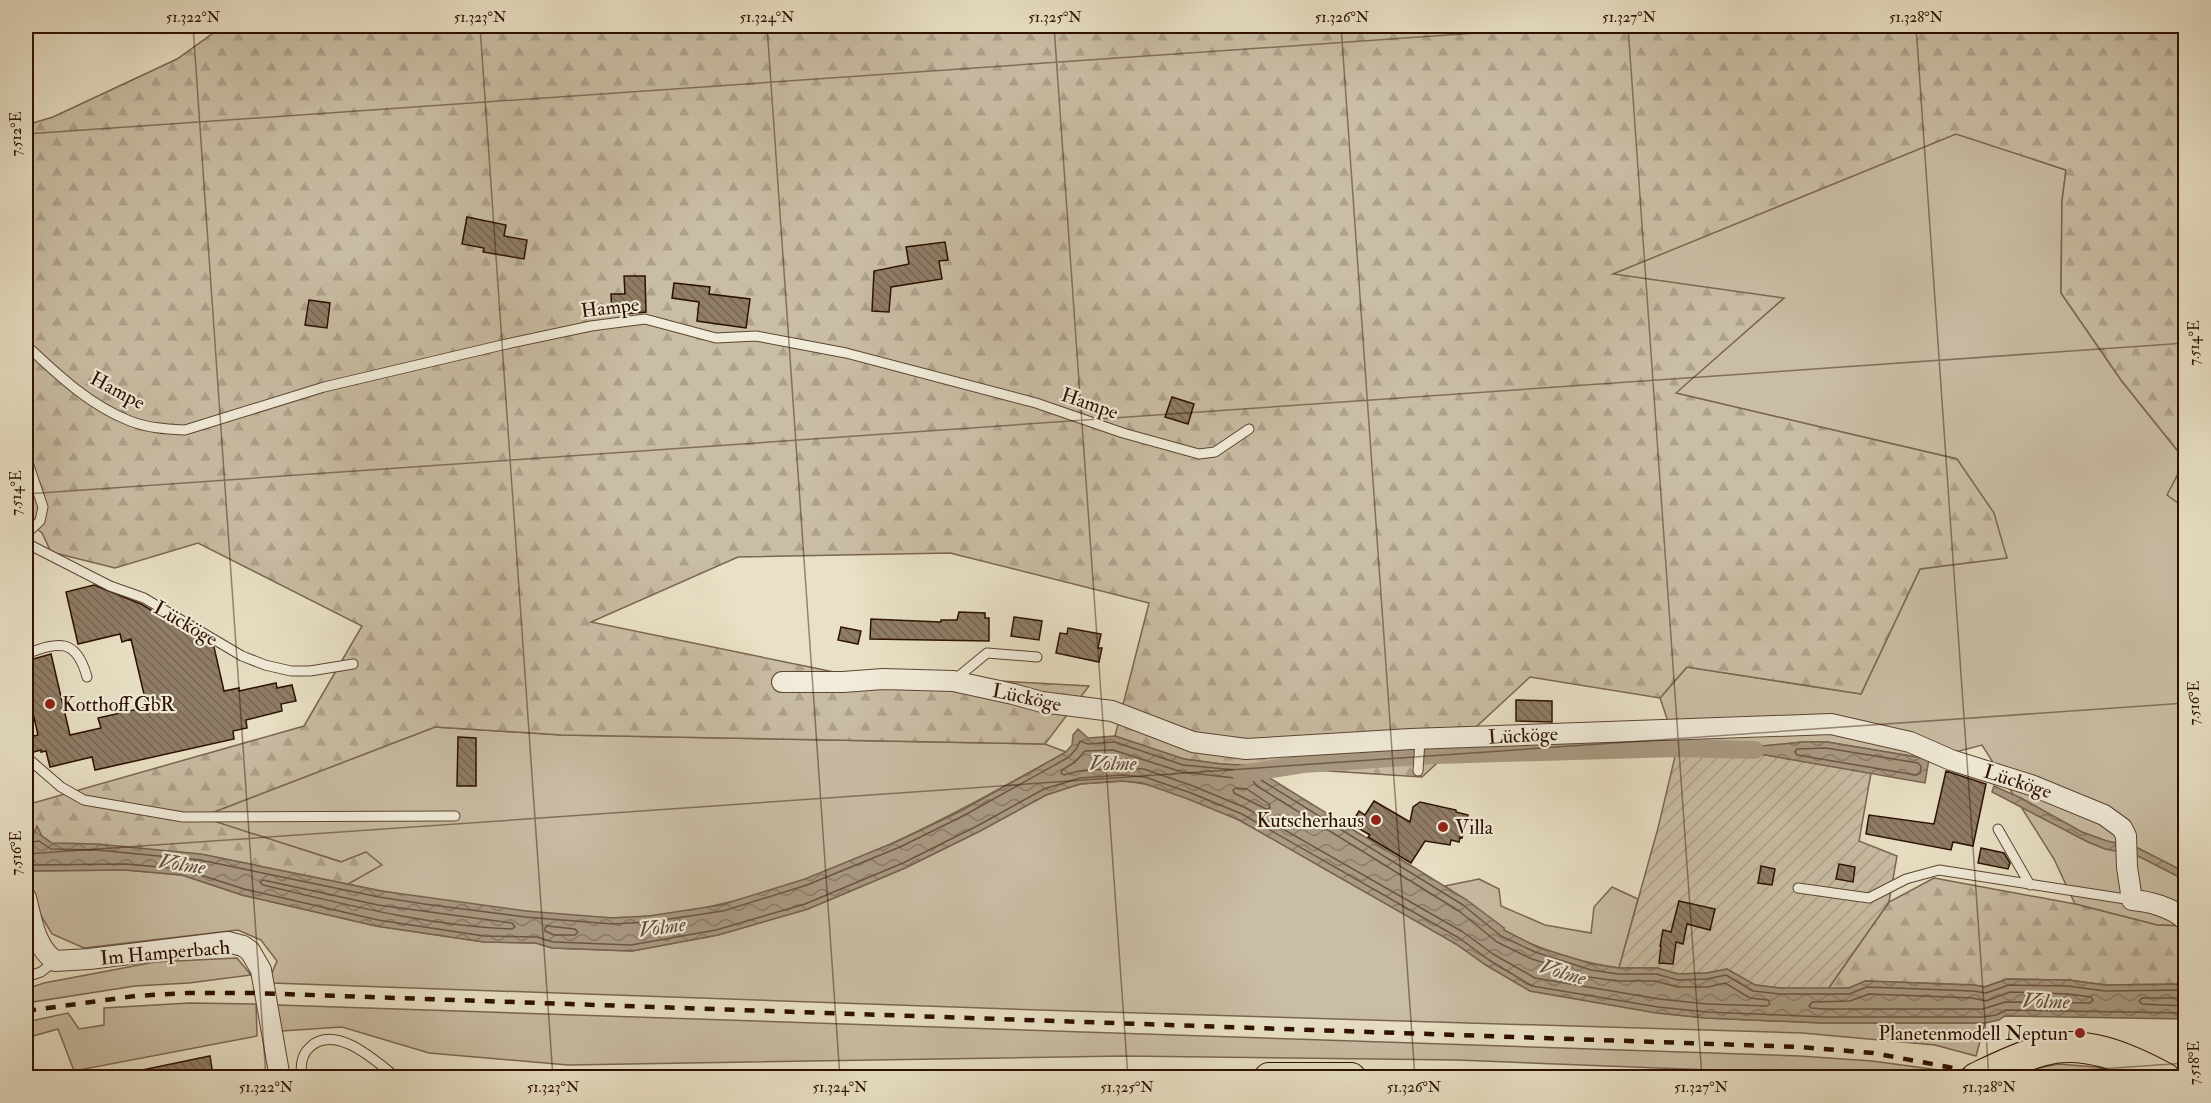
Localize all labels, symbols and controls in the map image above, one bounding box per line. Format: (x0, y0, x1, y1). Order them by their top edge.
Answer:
text: 51.322°N (166, 8, 221, 27)
text: 51.323°N (454, 8, 507, 27)
text: 51.324°N (739, 8, 795, 27)
text: 51.325°N (1028, 8, 1082, 27)
text: 51.326°N (1315, 8, 1370, 27)
text: 51.327°N (1602, 8, 1656, 27)
text: 51.328°N (1889, 8, 1944, 27)
text: 7.512°E (7, 111, 26, 156)
street label: Hampe (579, 292, 641, 324)
text: 7.514°E (2185, 320, 2204, 366)
street label: Hampe (86, 366, 149, 416)
street label: Hampe (1058, 382, 1122, 426)
text: 7.514°E (7, 470, 26, 516)
street label: Lücköge (149, 595, 222, 652)
street label: Lücköge (990, 678, 1064, 717)
text: 7.516°E (2185, 680, 2204, 725)
place label: Kotthoff GbR (62, 692, 175, 717)
marker: Kotthoff GbR (43, 697, 57, 711)
street label: Lücköge (1487, 721, 1559, 750)
water label: Volme (1089, 750, 1138, 777)
street label: Lücköge (1981, 759, 2055, 804)
place label: Kutscherhaus (1257, 808, 1364, 833)
marker: Kutscherhaus (1369, 813, 1383, 827)
place label: Villa (1455, 815, 1494, 840)
marker: Villa (1436, 820, 1450, 834)
text: 7.516°E (7, 830, 26, 875)
water label: Volme (157, 848, 208, 881)
water label: Volme (637, 911, 688, 944)
street label: Im Hamperbach (99, 934, 232, 972)
water label: Volme (1536, 953, 1590, 992)
water label: Volme (2022, 988, 2071, 1015)
place label: Planetenmodell Neptun (1878, 1021, 2068, 1047)
marker: Planetenmodell Neptun (2073, 1026, 2087, 1040)
text: 7.518°E (2185, 1041, 2204, 1085)
text: 51.322°N (239, 1078, 294, 1097)
text: 51.323°N (527, 1078, 580, 1097)
text: 51.324°N (812, 1078, 868, 1097)
text: 51.325°N (1100, 1078, 1154, 1097)
text: 51.326°N (1387, 1078, 1442, 1097)
text: 51.327°N (1674, 1078, 1728, 1097)
text: 51.328°N (1962, 1078, 2017, 1097)

